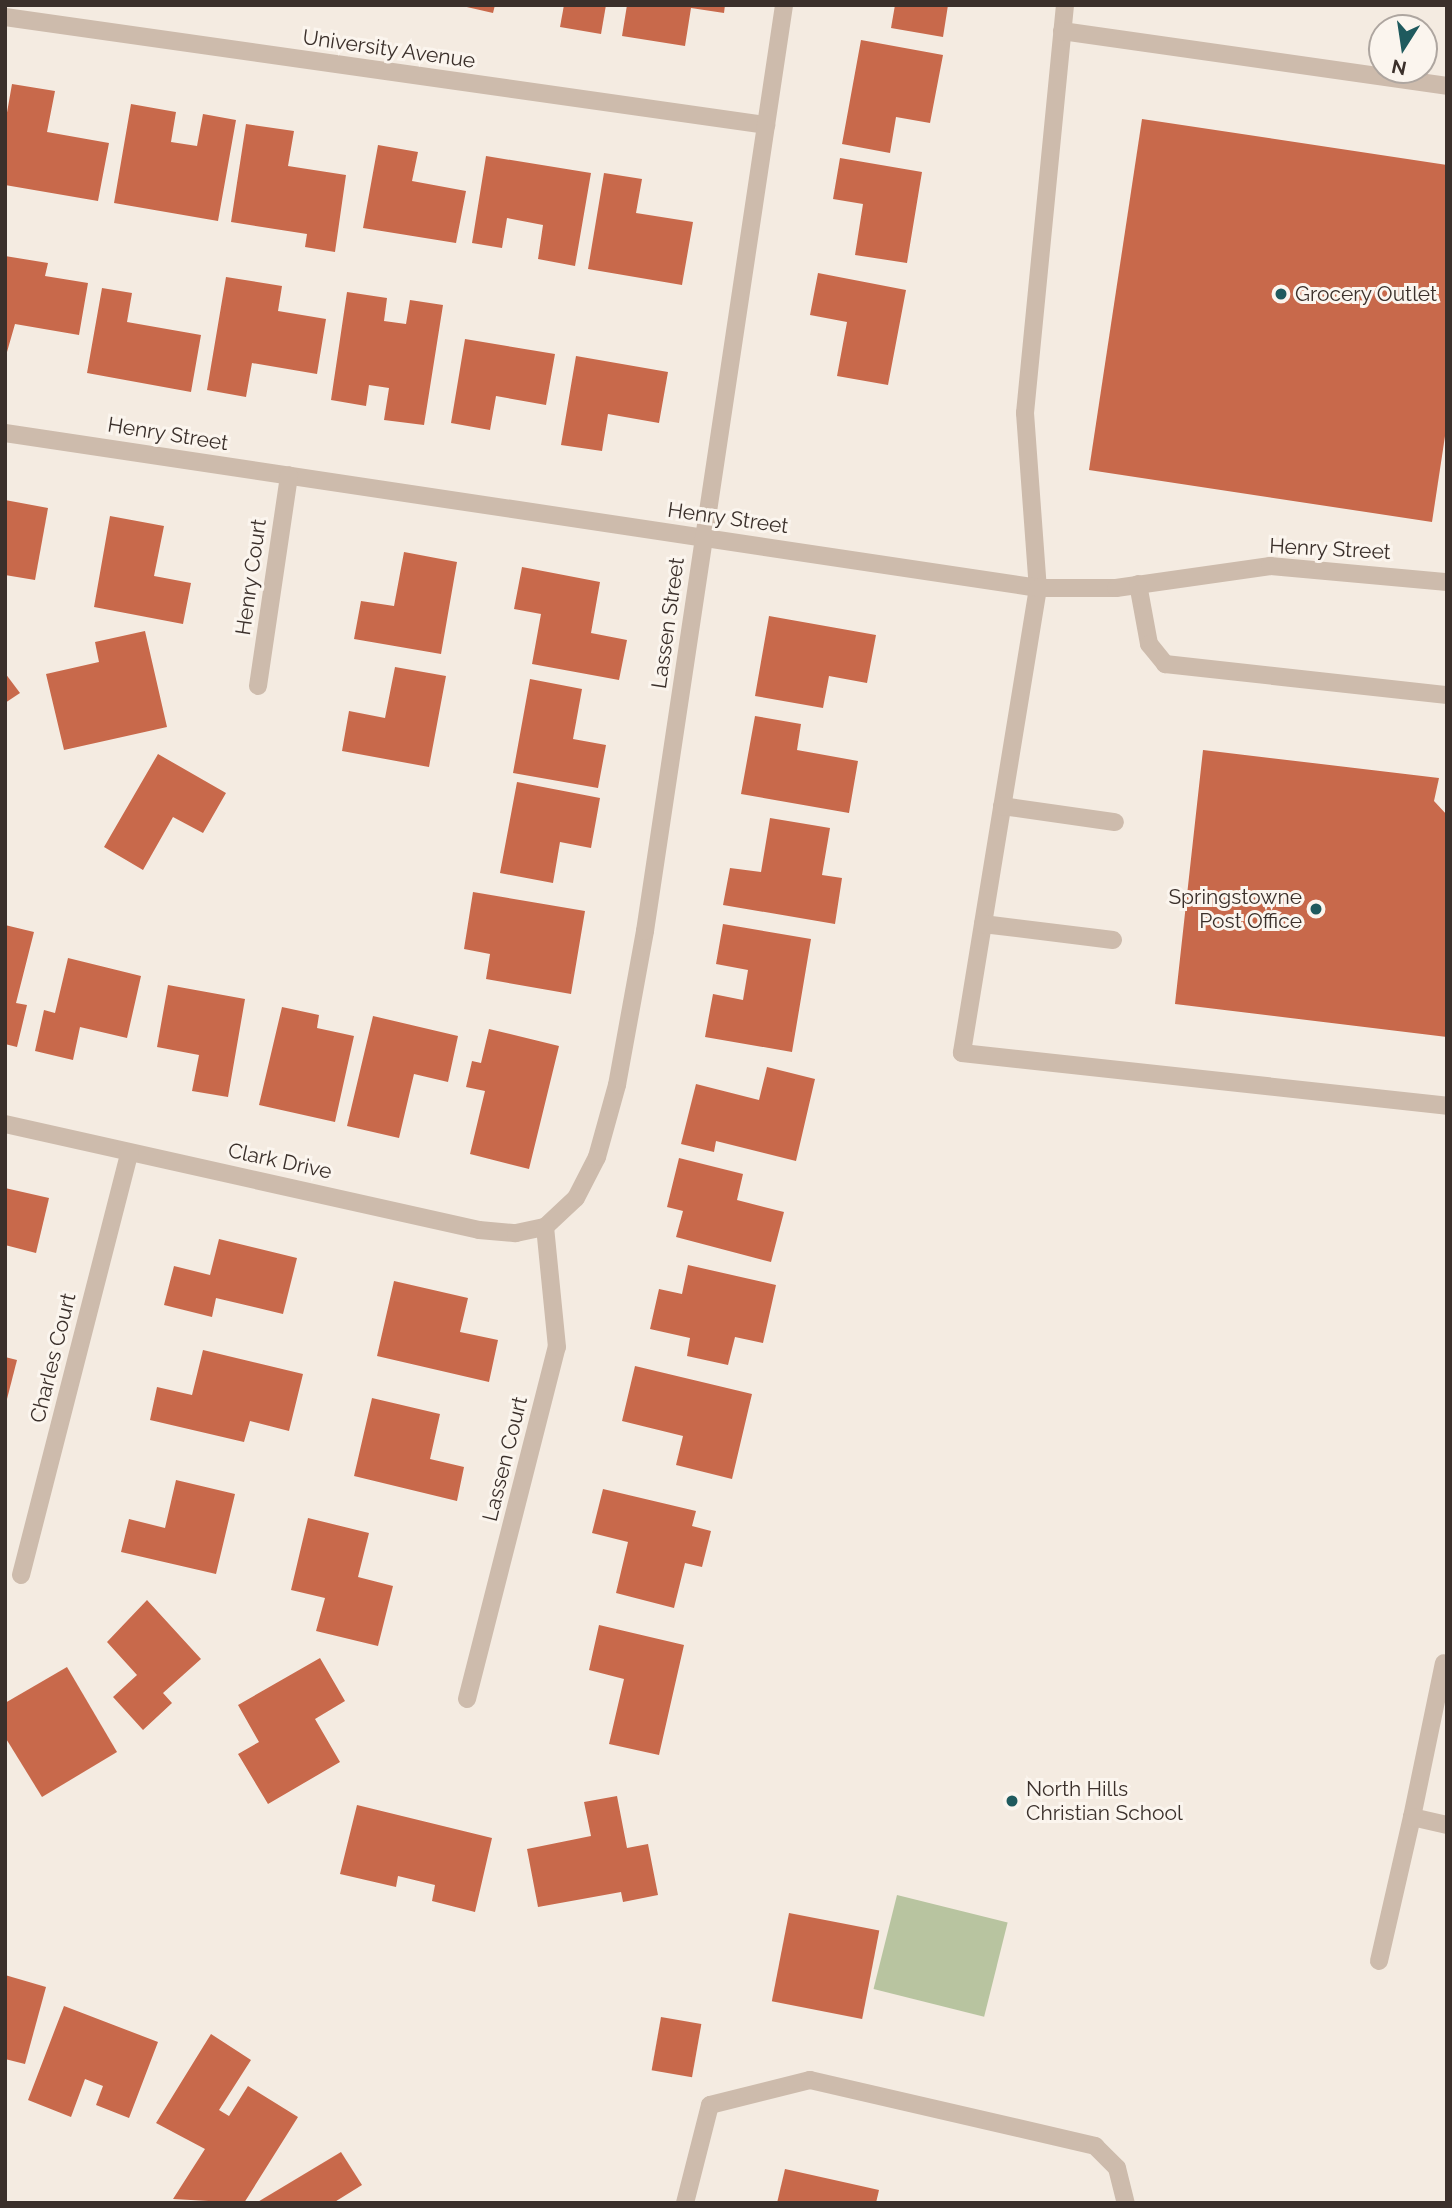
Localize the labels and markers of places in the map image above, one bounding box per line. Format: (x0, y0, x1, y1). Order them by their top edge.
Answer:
place label: Grocery Outlet (1295, 281, 1438, 307)
marker: Grocery Outlet (1273, 286, 1289, 302)
place label: Springstowne Post Office (1168, 884, 1302, 934)
marker: Springstowne Post Office (1308, 901, 1324, 917)
place label: North Hills Christian School (1026, 1776, 1183, 1826)
marker: North Hills Christian School (1004, 1793, 1020, 1809)

